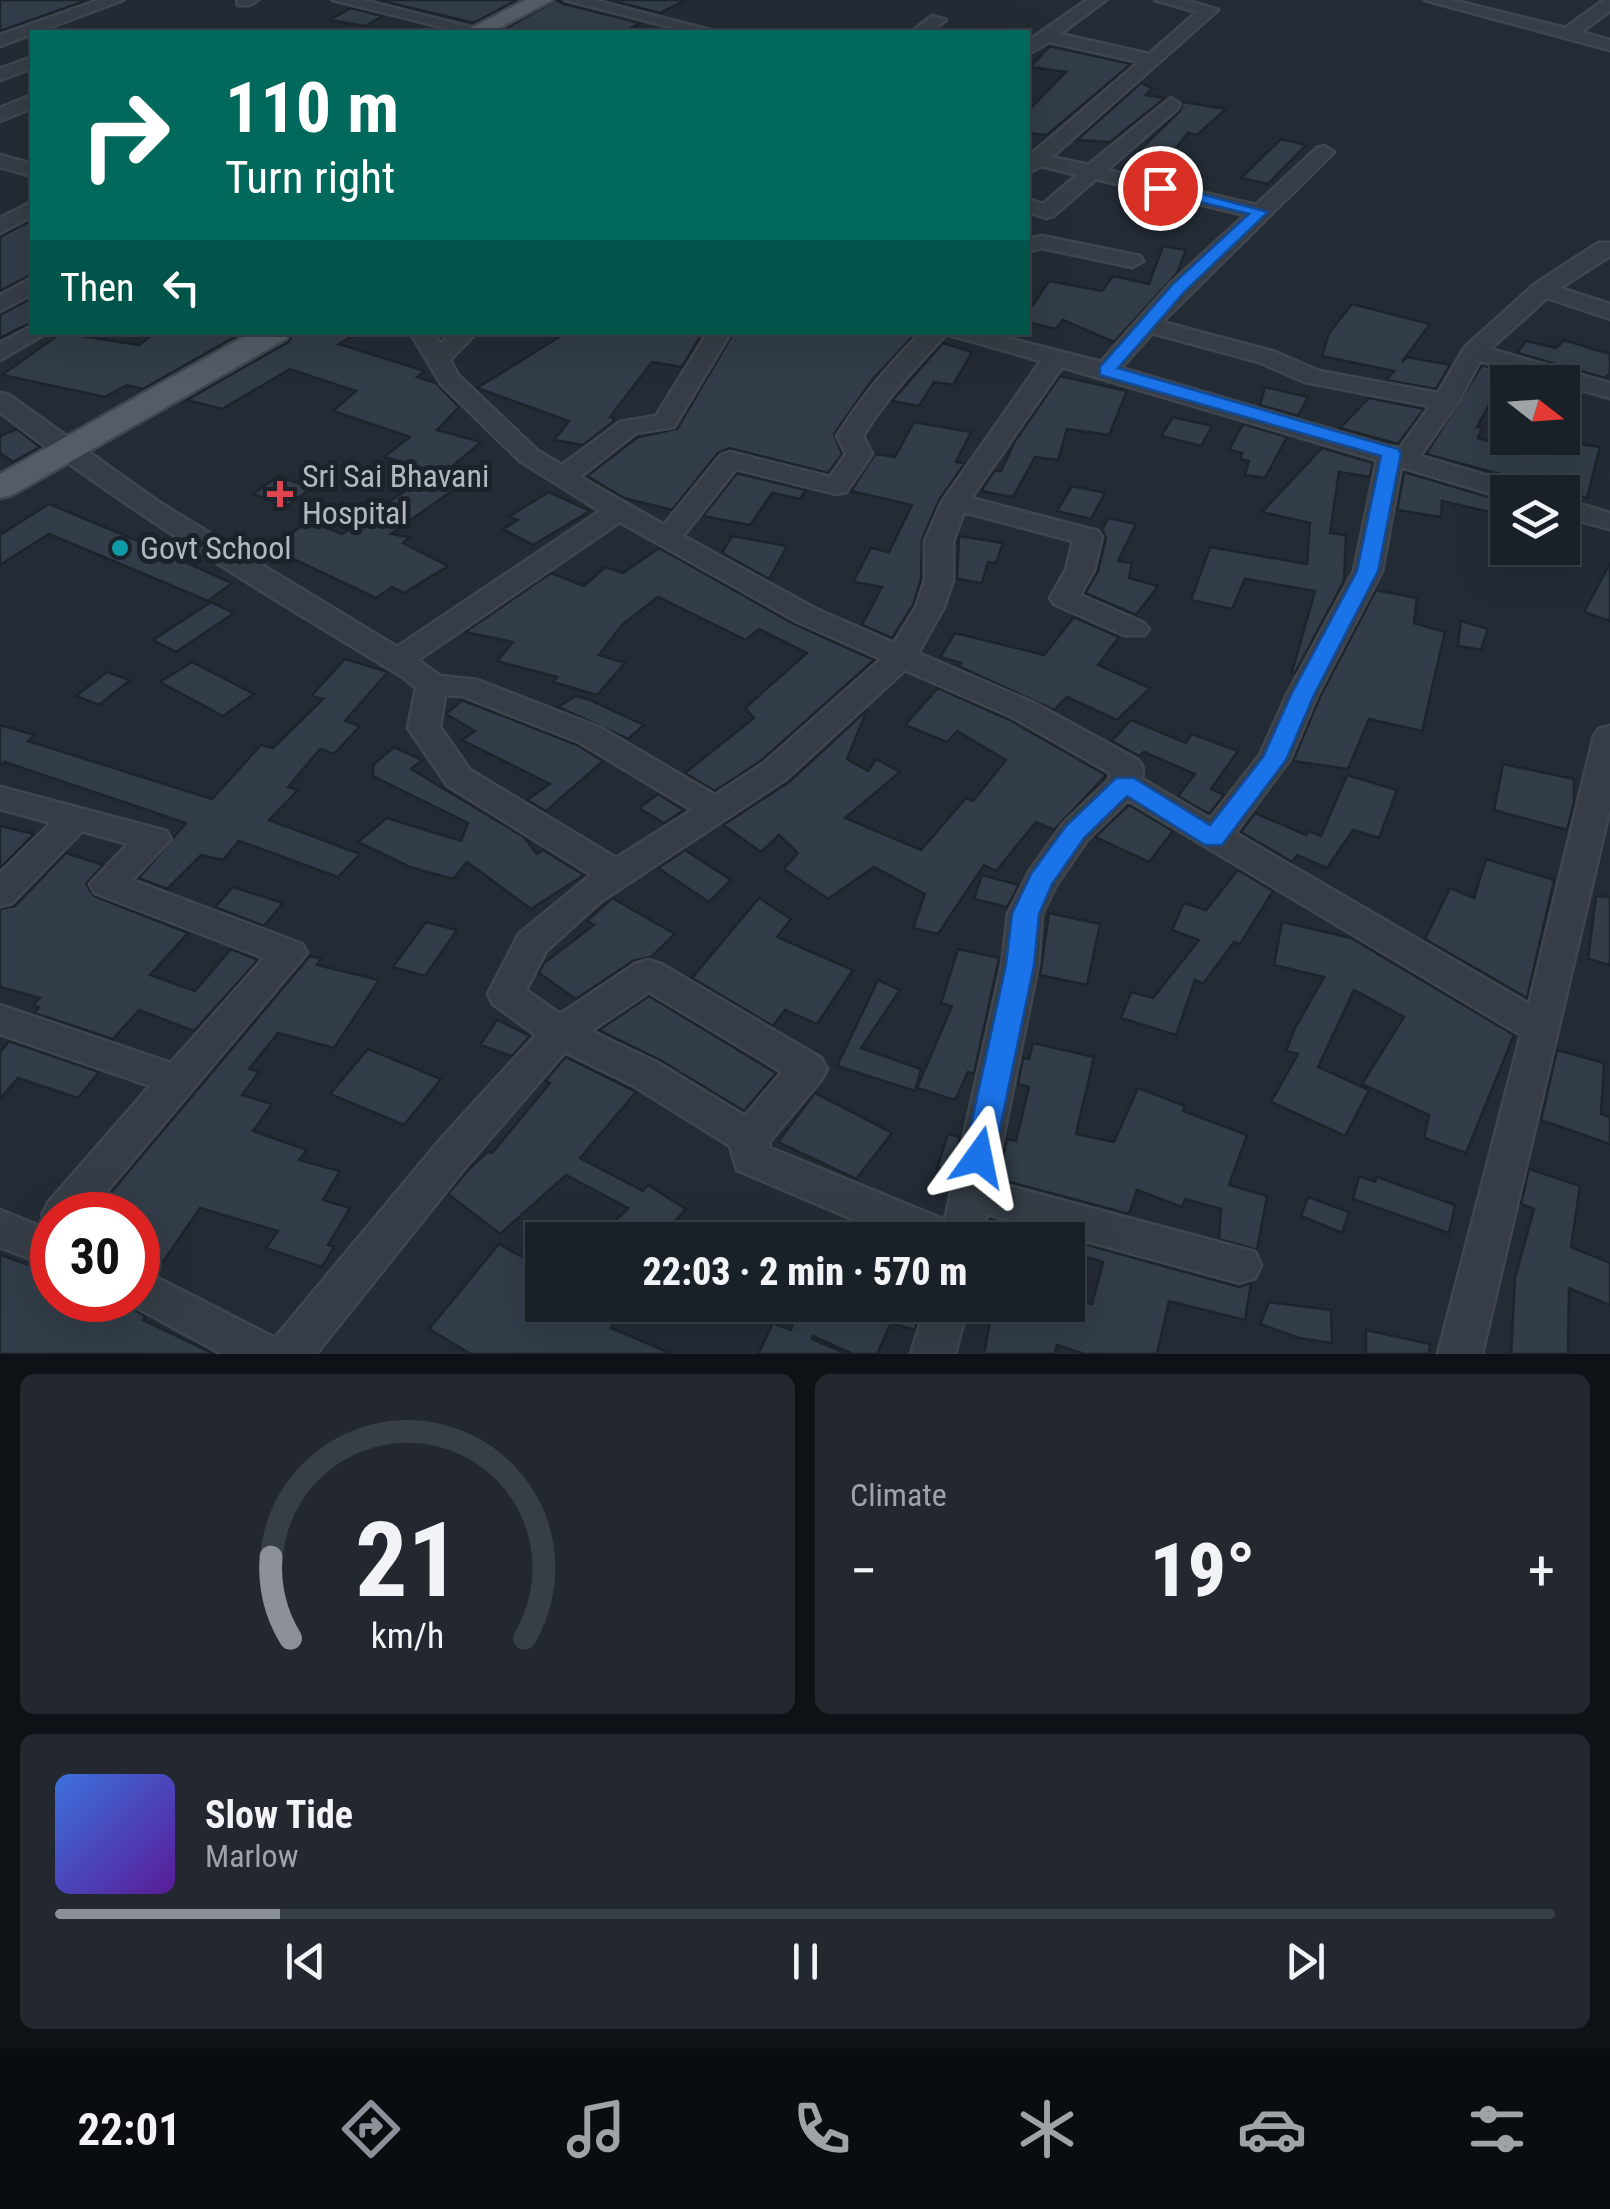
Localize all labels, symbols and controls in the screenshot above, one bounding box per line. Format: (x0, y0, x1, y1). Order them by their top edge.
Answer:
text: 110 m (225, 67, 399, 149)
icon: right (60, 70, 190, 200)
pin (1118, 146, 1203, 231)
text: Turn right (225, 151, 395, 204)
icon: arrive (1133, 161, 1188, 216)
icon: left (154, 260, 209, 315)
text: Then (60, 266, 134, 310)
north arrow (1490, 365, 1580, 455)
map controls (1490, 365, 1580, 565)
place label: Sri Sai Bhavani Hospital (302, 457, 489, 532)
button: layers (1490, 475, 1580, 565)
marker: Sri Sai Bhavani Hospital (267, 481, 293, 507)
place label: Govt School (140, 529, 292, 567)
marker: Govt School (109, 537, 131, 559)
position arrow (927, 1105, 1031, 1209)
speed limit sign: 30 (30, 1192, 160, 1322)
text: 22:03 · 2 min · 570 m (643, 1250, 967, 1294)
text: Climate (850, 1476, 947, 1514)
text: 21 (355, 1500, 460, 1621)
text: 19° (1150, 1526, 1255, 1614)
text: − (850, 1539, 878, 1603)
text: + (1528, 1539, 1555, 1603)
text: km/h (371, 1615, 444, 1657)
text: Slow Tide (205, 1793, 353, 1837)
text: Marlow (205, 1837, 298, 1875)
icon: previous (278, 1934, 333, 1989)
icon: pause (778, 1934, 833, 1989)
icon: next (1278, 1934, 1333, 1989)
icon: directions (336, 2094, 406, 2164)
icon: music (561, 2094, 631, 2164)
icon: phone (787, 2094, 857, 2164)
icon: climate (1012, 2094, 1082, 2164)
icon: car (1237, 2094, 1307, 2164)
icon: filters (1462, 2094, 1532, 2164)
text: 22:01 (78, 2103, 181, 2156)

